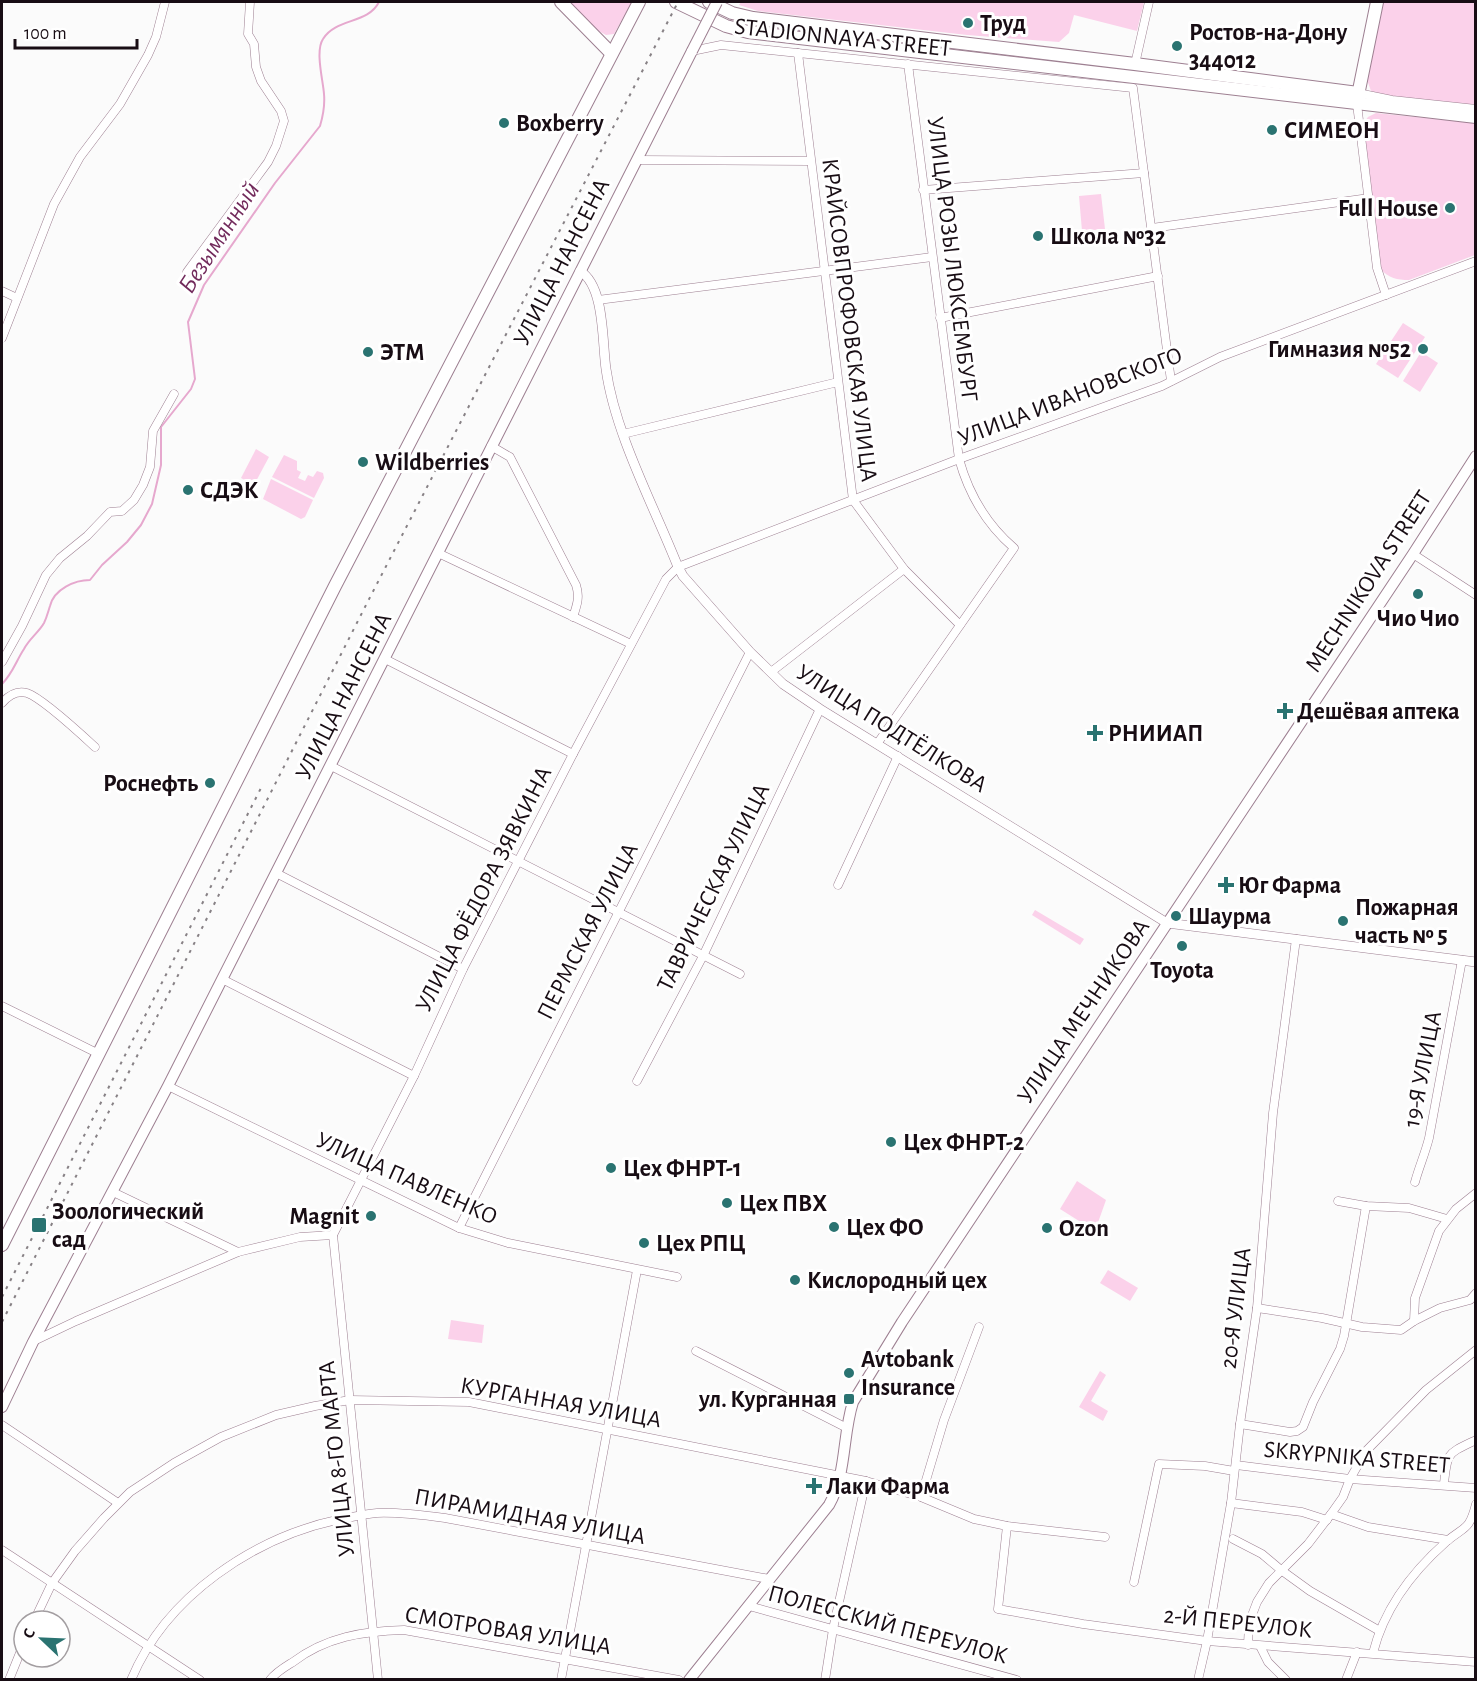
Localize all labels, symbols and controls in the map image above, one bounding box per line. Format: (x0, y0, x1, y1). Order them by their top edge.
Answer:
scale bar (15, 12, 136, 50)
place label: Труд (980, 12, 1026, 36)
street label: STADIONNAYA STREET (733, 15, 953, 61)
marker: Труд (961, 16, 975, 30)
place label: Ростов-на-Дону 344012 (1189, 21, 1347, 73)
text: 100 m (24, 25, 67, 43)
marker: Ростов-на-Дону 344012 (1170, 39, 1184, 53)
place label: Boxberry (516, 112, 604, 136)
street label: УЛИЦА РОЗЫ ЛЮКСЕМБУРГ (923, 115, 981, 403)
marker: Boxberry (497, 116, 511, 130)
place label: СИМЕОН (1284, 119, 1380, 143)
marker: СИМЕОН (1265, 123, 1279, 137)
street label: КРАЙСОВПРОФОВСКАЯ УЛИЦА (817, 157, 881, 483)
street label: УЛИЦА НАНСЕНА (509, 175, 614, 350)
water label: Безымянный (173, 177, 264, 298)
place label: Full House (1338, 197, 1438, 221)
marker: Full House (1443, 201, 1457, 215)
place label: Школа №32 (1050, 225, 1166, 249)
marker: Школа №32 (1031, 229, 1045, 243)
place label: Гимназия №52 (1268, 338, 1411, 362)
place label: ЭТМ (380, 341, 425, 365)
marker: Гимназия №52 (1416, 342, 1430, 356)
street label: УЛИЦА ИВАНОВСКОГО (955, 343, 1186, 451)
marker: ЭТМ (361, 345, 375, 359)
place label: Wildberries (375, 451, 489, 475)
marker: Wildberries (356, 455, 370, 469)
place label: СДЭК (200, 479, 259, 503)
marker: СДЭК (181, 483, 195, 497)
street label: MECHNIKOVA STREET (1301, 486, 1437, 677)
marker: Чио Чио (1411, 587, 1425, 601)
place label: Чио Чио (1377, 607, 1459, 631)
street label: УЛИЦА НАНСЕНА (291, 609, 396, 784)
street label: УЛИЦА ПОДТЁЛКОВА (792, 660, 992, 797)
place label: Дешёвая аптека (1297, 700, 1460, 724)
marker: Дешёвая аптека (1278, 704, 1292, 718)
place label: РНИИАП (1108, 722, 1204, 746)
marker: РНИИАП (1086, 724, 1104, 742)
street label: УЛИЦА ФЁДОРА ЗЯВКИНА (411, 762, 556, 1016)
place label: Роснефть (103, 772, 198, 796)
marker: Роснефть (203, 776, 217, 790)
street label: ТАВРИЧЕСКАЯ УЛИЦА (653, 780, 775, 995)
street label: ПЕРМСКАЯ УЛИЦА (533, 839, 643, 1024)
place label: Юг Фарма (1238, 874, 1341, 898)
marker: Юг Фарма (1219, 878, 1233, 892)
place label: Пожарная часть № 5 (1355, 896, 1459, 948)
place label: Шаурма (1188, 905, 1271, 929)
marker: Шаурма (1169, 909, 1183, 923)
marker: Пожарная часть № 5 (1336, 914, 1350, 928)
street label: УЛИЦА МЕЧНИКОВА (1013, 915, 1154, 1108)
marker: Toyota (1175, 939, 1189, 953)
place label: Toyota (1150, 959, 1214, 983)
street label: 19-Я УЛИЦА (1400, 1009, 1446, 1129)
street label: УЛИЦА ПАВЛЕНКО (312, 1128, 501, 1230)
place label: Цех ФНРТ-2 (903, 1131, 1024, 1155)
marker: Цех ФНРТ-2 (884, 1135, 898, 1149)
place label: Цех ФНРТ-1 (623, 1157, 742, 1181)
marker: Цех ФНРТ-1 (604, 1161, 618, 1175)
place label: Цех ПВХ (739, 1192, 827, 1216)
marker: Цех ПВХ (720, 1196, 734, 1210)
place label: Зоологический сад (52, 1200, 204, 1252)
place label: Magnit (289, 1205, 359, 1229)
marker: Magnit (364, 1209, 378, 1223)
marker: Зоологический сад (30, 1216, 48, 1234)
place label: Цех ФО (846, 1216, 924, 1240)
place label: Ozon (1059, 1217, 1109, 1241)
marker: Цех ФО (827, 1220, 841, 1234)
marker: Ozon (1040, 1221, 1054, 1235)
place label: Цех РПЦ (656, 1232, 746, 1256)
marker: Цех РПЦ (637, 1236, 651, 1250)
street label: 20-Я УЛИЦА (1217, 1246, 1255, 1370)
place label: Кислородный цех (807, 1269, 987, 1293)
marker: Кислородный цех (788, 1273, 802, 1287)
place label: Avtobank Insurance (861, 1348, 955, 1400)
street label: УЛИЦА 8-ГО МАРТА (315, 1360, 359, 1558)
marker: Avtobank Insurance (842, 1366, 856, 1380)
street label: КУРГАННАЯ УЛИЦА (458, 1373, 663, 1432)
place label: ул. Курганная (698, 1388, 837, 1412)
marker: ул. Курганная (842, 1392, 856, 1406)
street label: SKRYPNIKA STREET (1263, 1438, 1451, 1478)
place label: Лаки Фарма (826, 1475, 950, 1499)
marker: Лаки Фарма (807, 1479, 821, 1493)
street label: ПИРАМИДНАЯ УЛИЦА (412, 1485, 647, 1549)
street label: ПОЛЕССКИЙ ПЕРЕУЛОК (765, 1581, 1010, 1669)
street label: СМОТРОВАЯ УЛИЦА (403, 1603, 613, 1659)
street label: 2-Й ПЕРЕУЛОК (1162, 1603, 1313, 1643)
north arrow (12, 1609, 72, 1669)
text: С (20, 1626, 38, 1641)

